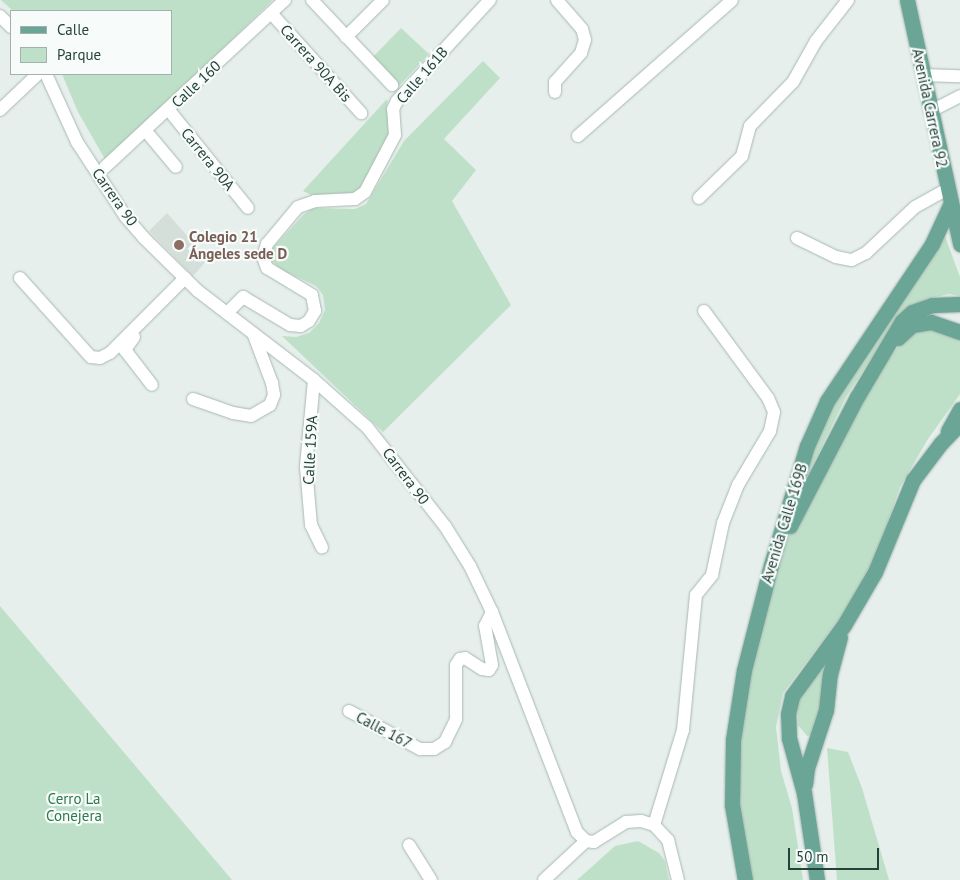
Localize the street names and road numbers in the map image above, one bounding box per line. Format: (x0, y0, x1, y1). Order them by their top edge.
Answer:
street label: Carrera 90A Bis (276, 20, 356, 106)
street label: Calle 161B (392, 43, 452, 107)
street label: Avenida Carrera 92 (909, 47, 951, 169)
street label: Calle 160 (168, 57, 224, 111)
street label: Carrera 90A (177, 124, 239, 194)
street label: Carrera 90 (89, 165, 141, 229)
street label: Calle 159A (299, 415, 321, 485)
street label: Carrera 90 (379, 444, 433, 508)
street label: Avenida Calle 169B (757, 461, 811, 585)
street label: Calle 167 (353, 708, 415, 752)

